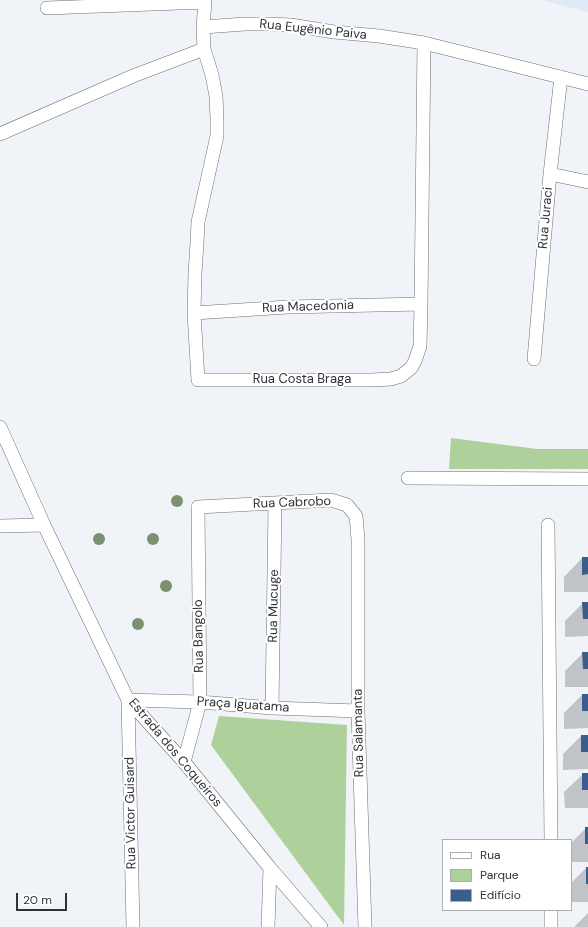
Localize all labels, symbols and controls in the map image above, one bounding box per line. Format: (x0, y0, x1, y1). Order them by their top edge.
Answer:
street label: Rua Eugênio Paiva (259, 17, 367, 43)
street label: Rua Juraci (536, 186, 556, 250)
street label: Rua Macedonia (262, 298, 354, 316)
street label: Rua Costa Braga (253, 372, 351, 388)
street label: Rua Cabrobo (253, 494, 331, 512)
street label: Rua Mucuge (266, 569, 282, 643)
street label: Rua Bangolo (191, 599, 207, 673)
street label: Rua Salamanta (350, 689, 368, 777)
street label: Praça Iguatama (196, 694, 290, 716)
street label: Estrada dos Coqueiros (125, 696, 225, 810)
street label: Rua Victor Guisard (122, 757, 140, 869)
legend (442, 839, 572, 911)
text: Rua (480, 847, 501, 863)
text: Parque (480, 867, 519, 883)
scale bar (18, 885, 69, 911)
text: Edifício (480, 887, 521, 903)
text: 20 m (23, 892, 52, 908)

